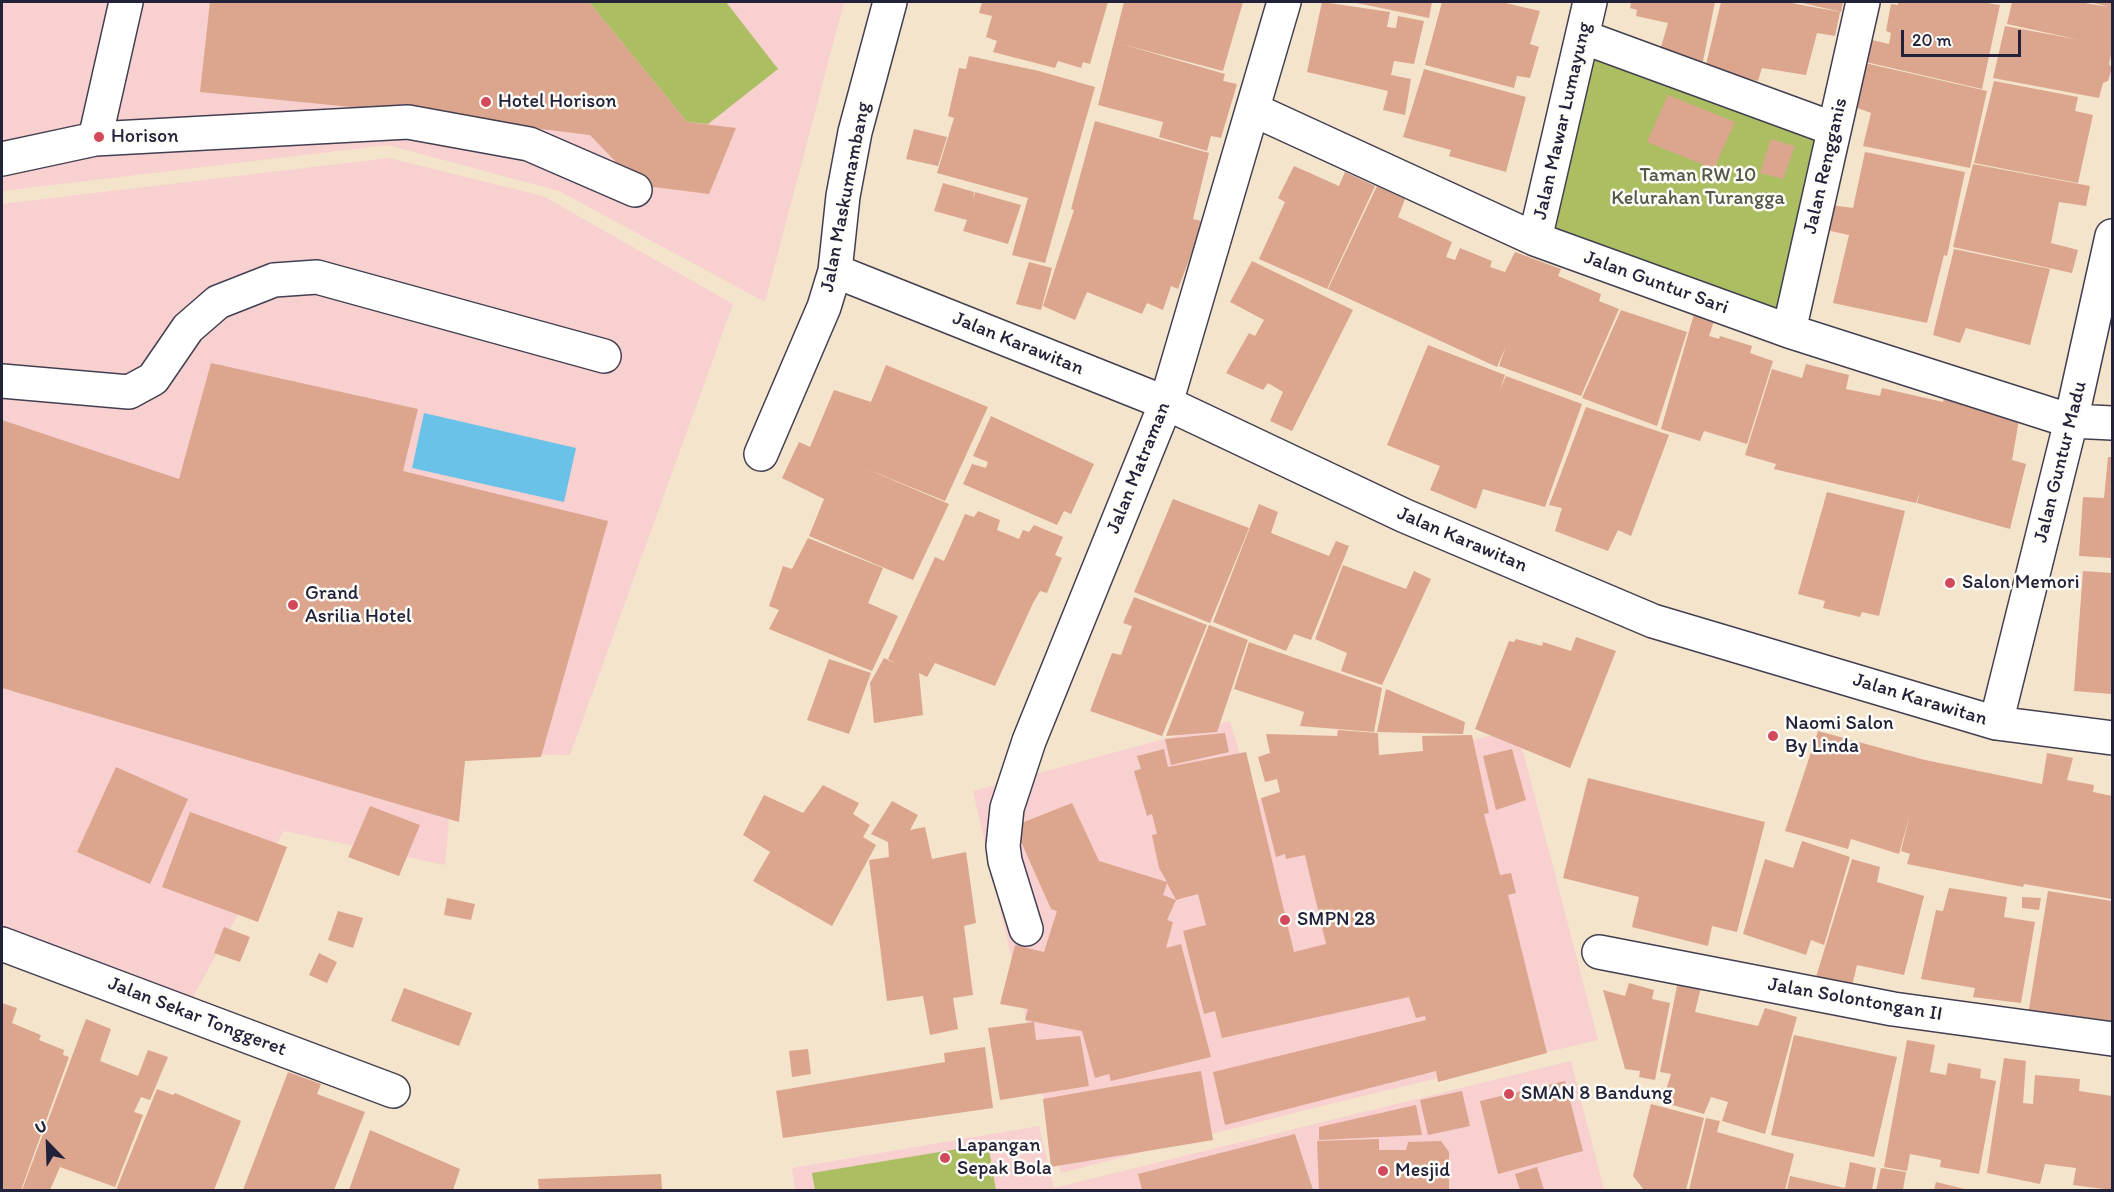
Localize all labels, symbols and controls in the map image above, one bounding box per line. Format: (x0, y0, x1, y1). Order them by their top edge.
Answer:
scale bar (1904, 18, 2024, 56)
street label: Jalan Mawar Lumayung (1529, 20, 1597, 222)
text: 20 m (1912, 29, 1952, 51)
place label: Hotel Horison (498, 90, 617, 114)
marker: Hotel Horison (479, 95, 493, 109)
street label: Jalan Rengganis (1799, 96, 1853, 236)
street label: Jalan Maskumambang (816, 100, 876, 294)
place label: Horison (111, 125, 179, 149)
marker: Horison (92, 130, 106, 144)
park label: Taman RW 10 Kelurahan Turangga (1611, 164, 1785, 211)
street label: Jalan Guntur Sari (1580, 246, 1732, 320)
street label: Jalan Karawitan (949, 307, 1087, 381)
street label: Jalan Guntur Madu (2029, 379, 2093, 545)
street label: Jalan Matraman (1102, 399, 1176, 537)
street label: Jalan Karawitan (1393, 502, 1531, 578)
place label: Salon Memori (1962, 571, 2079, 595)
marker: Salon Memori (1943, 576, 1957, 590)
place label: Grand Asrilia Hotel (305, 582, 412, 629)
marker: Grand Asrilia Hotel (286, 598, 300, 612)
street label: Jalan Karawitan (1850, 668, 1990, 732)
place label: Naomi Salon By Linda (1785, 712, 1894, 759)
marker: Naomi Salon By Linda (1766, 729, 1780, 743)
place label: SMPN 28 (1297, 908, 1376, 932)
marker: SMPN 28 (1278, 913, 1292, 927)
street label: Jalan Sekar Tonggeret (104, 972, 290, 1062)
street label: Jalan Solontongan II (1766, 973, 1944, 1027)
place label: SMAN 8 Bandung (1521, 1082, 1672, 1106)
marker: SMAN 8 Bandung (1502, 1087, 1516, 1101)
north arrow (18, 1114, 78, 1174)
text: U (32, 1116, 49, 1138)
place label: Lapangan Sepak Bola (957, 1134, 1052, 1181)
marker: Lapangan Sepak Bola (938, 1151, 952, 1165)
place label: Mesjid (1395, 1159, 1450, 1183)
marker: Mesjid (1376, 1164, 1390, 1178)

